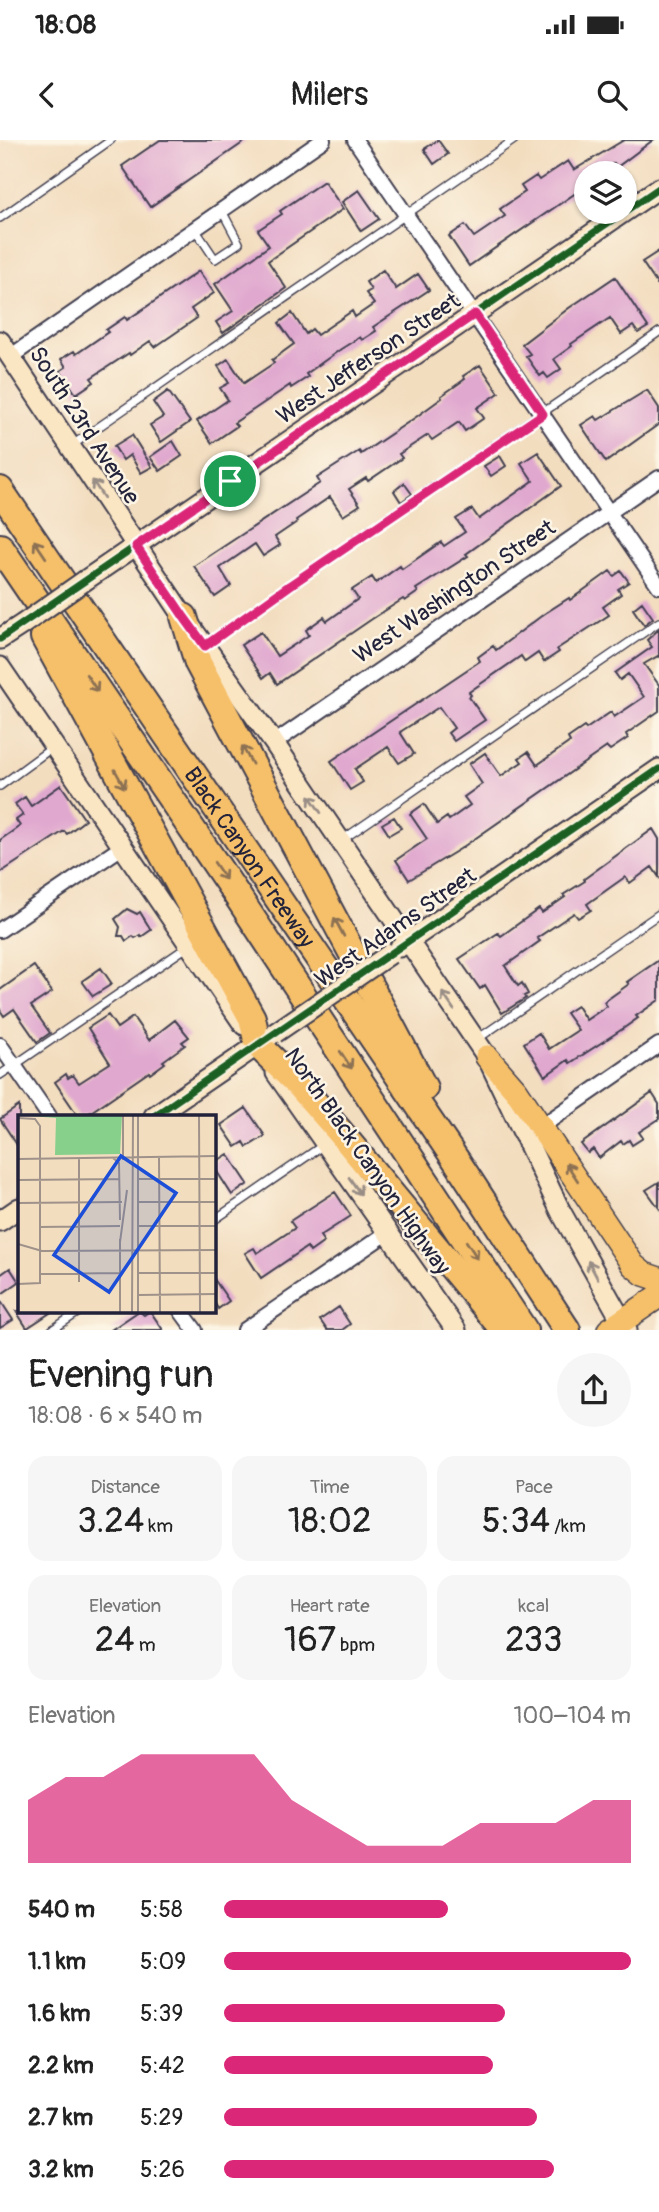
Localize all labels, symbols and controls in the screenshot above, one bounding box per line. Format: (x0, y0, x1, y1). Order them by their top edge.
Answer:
text: 18:08 (35, 9, 96, 41)
text: Milers (291, 75, 368, 115)
icon: back (28, 76, 66, 114)
icon: search (593, 76, 631, 114)
map controls (574, 161, 637, 224)
button: layers (574, 161, 637, 224)
street label: West Jefferson Street (271, 286, 466, 431)
street label: South 23rd Avenue (23, 341, 147, 510)
pin (200, 451, 260, 511)
icon: arrive (211, 462, 249, 500)
one-way arrow (90, 480, 105, 499)
street label: West Washington Street (348, 513, 561, 670)
one-way arrow (33, 540, 47, 560)
one-way arrow (85, 673, 99, 692)
one-way arrow (240, 745, 253, 766)
street label: Black Canyon Freeway (178, 761, 321, 954)
one-way arrow (113, 768, 127, 788)
one-way arrow (307, 795, 322, 814)
one-way arrow (213, 861, 227, 880)
street label: West Adams Street (309, 861, 482, 994)
one-way arrow (332, 917, 346, 938)
one-way arrow (441, 991, 455, 1011)
street label: North Black Canyon Highway (278, 1042, 457, 1281)
one-way arrow (339, 1050, 354, 1069)
inset map (18, 1115, 215, 1312)
one-way arrow (565, 1162, 579, 1182)
one-way arrow (348, 1176, 362, 1195)
one-way arrow (465, 1239, 479, 1259)
one-way arrow (586, 1261, 600, 1281)
text: Evening run (28, 1351, 214, 1399)
button: share (557, 1353, 631, 1427)
text: 18:08 · 6 × 540 m (28, 1401, 202, 1430)
text: Distance (90, 1475, 160, 1499)
text: Time (310, 1475, 349, 1499)
text: Pace (515, 1475, 553, 1499)
text: 3.24 (77, 1499, 144, 1543)
text: 18:02 (287, 1499, 372, 1543)
text: 5:34 (482, 1499, 550, 1543)
text: km (144, 1514, 173, 1538)
text: /km (550, 1514, 586, 1538)
text: Elevation (89, 1594, 161, 1618)
text: Heart rate (289, 1594, 370, 1618)
text: kcal (518, 1594, 549, 1618)
text: 24 (95, 1618, 135, 1662)
text: 167 (284, 1618, 336, 1662)
text: 233 (505, 1618, 563, 1662)
text: m (135, 1633, 156, 1657)
text: bpm (336, 1633, 375, 1657)
text: Elevation (28, 1701, 116, 1730)
text: 100–104 m (514, 1701, 631, 1730)
text: 540 m (28, 1895, 95, 1924)
text: 5:58 (140, 1895, 183, 1924)
text: 1.1 km (28, 1947, 86, 1976)
text: 5:09 (140, 1947, 186, 1976)
text: 1.6 km (28, 1999, 90, 2028)
text: 5:39 (140, 1999, 183, 2028)
text: 2.2 km (28, 2051, 94, 2080)
text: 5:42 (140, 2051, 185, 2080)
text: 2.7 km (28, 2103, 93, 2132)
text: 5:29 (140, 2103, 183, 2132)
text: 3.2 km (28, 2155, 94, 2184)
text: 5:26 (140, 2155, 185, 2184)

